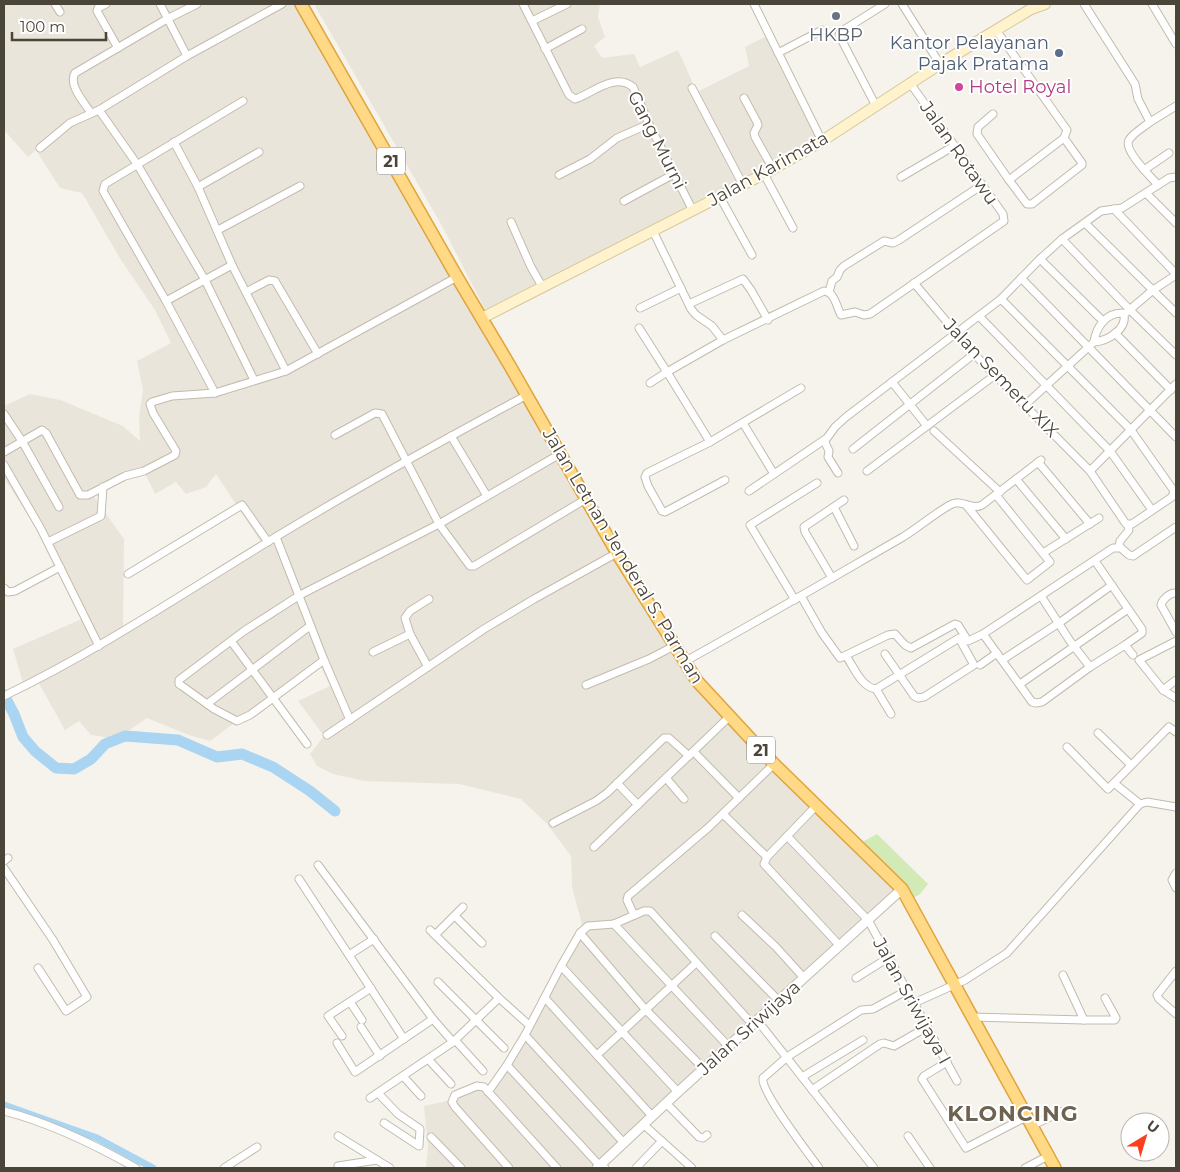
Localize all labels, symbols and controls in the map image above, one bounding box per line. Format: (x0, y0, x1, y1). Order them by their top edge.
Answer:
scale bar (12, 10, 106, 42)
marker: HKBP (830, 10, 842, 22)
text: 100 m (20, 17, 65, 36)
place label: HKBP (809, 24, 863, 46)
place label: Kantor Pelayanan Pajak Pratama (890, 32, 1049, 75)
marker: Kantor Pelayanan Pajak Pratama (1053, 47, 1065, 59)
place label: Hotel Royal (969, 76, 1071, 98)
marker: Hotel Royal (953, 81, 965, 93)
street label: Gang Murni (623, 87, 691, 193)
street label: Jalan Rotawu (915, 96, 1003, 209)
street label: Jalan Karimata (703, 127, 832, 212)
road number: 21 (377, 148, 405, 175)
street label: Jalan Semeru XIX (938, 313, 1063, 442)
street label: Jalan Letnan Jenderal S. Parman (537, 423, 708, 688)
road number: 21 (747, 736, 775, 764)
street label: Jalan Sriwijaya I (868, 933, 956, 1068)
street label: Jalan Sriwijaya (692, 976, 805, 1081)
district label: KLONCING (947, 1100, 1079, 1127)
north arrow (1120, 1112, 1170, 1162)
text: U (1143, 1116, 1163, 1137)

